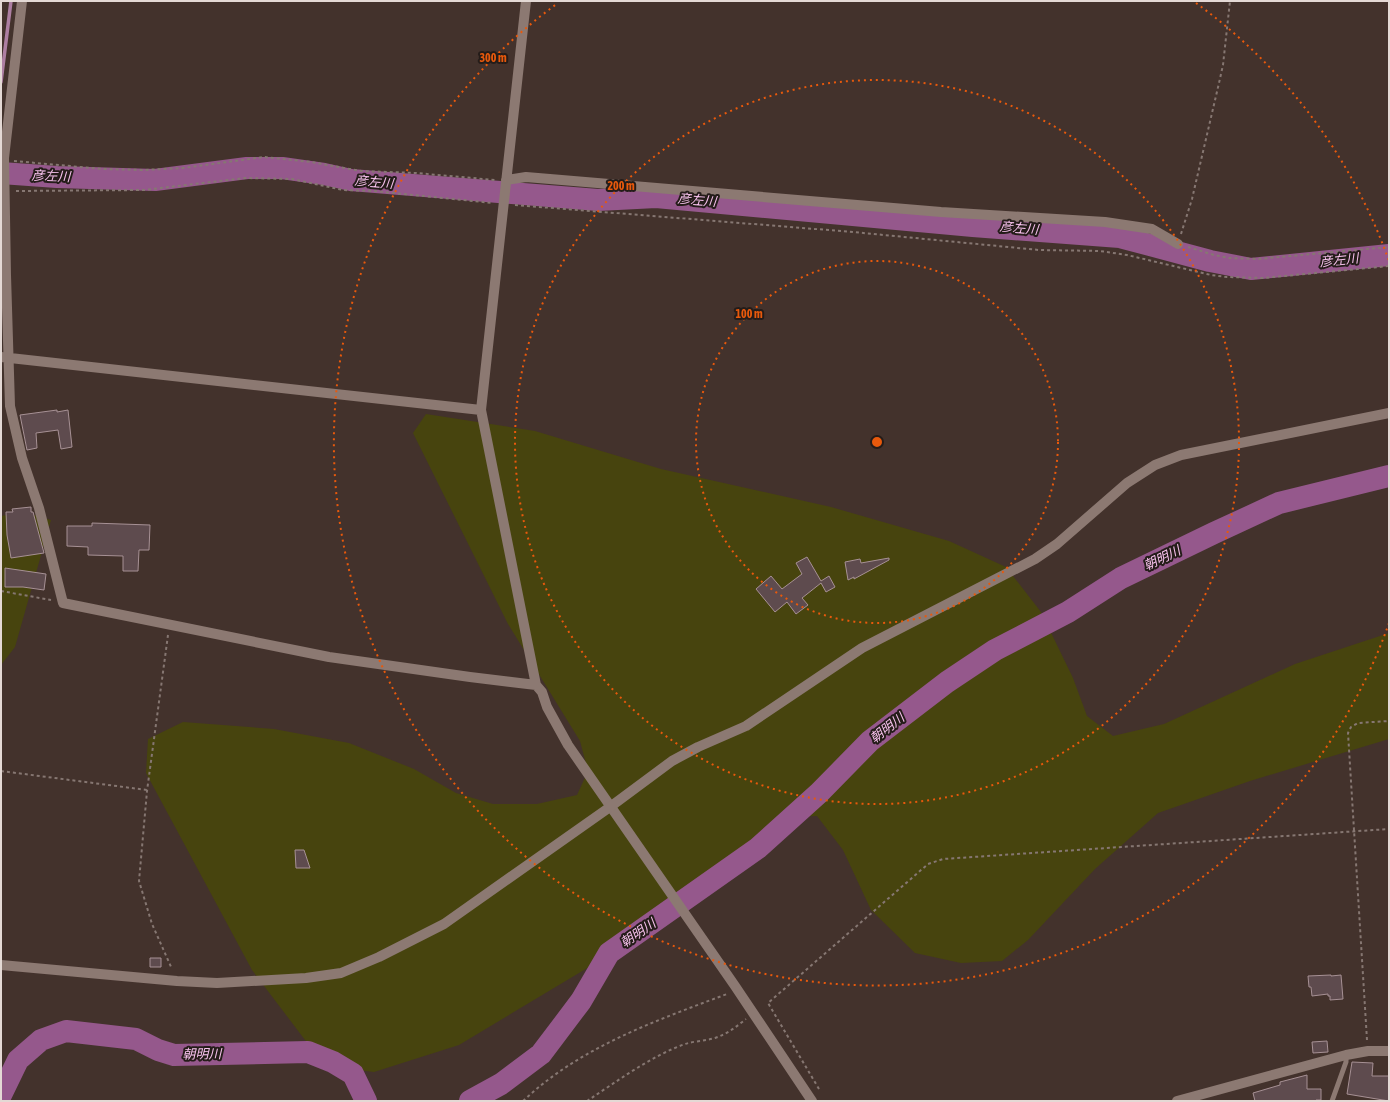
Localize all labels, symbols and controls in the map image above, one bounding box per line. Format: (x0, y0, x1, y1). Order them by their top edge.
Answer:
text: 300 m (479, 51, 507, 65)
water label: 彦左川 (31, 168, 73, 184)
water label: 彦左川 (354, 173, 396, 191)
text: 200 m (607, 179, 635, 193)
water label: 彦左川 (677, 191, 719, 209)
water label: 彦左川 (999, 219, 1041, 237)
water label: 彦左川 (1319, 250, 1361, 269)
text: 100 m (735, 307, 763, 321)
centre of rings (870, 435, 884, 449)
water label: 朝明川 (1141, 542, 1185, 573)
water label: 朝明川 (867, 709, 909, 746)
water label: 朝明川 (618, 915, 660, 950)
water label: 朝明川 (182, 1046, 224, 1062)

